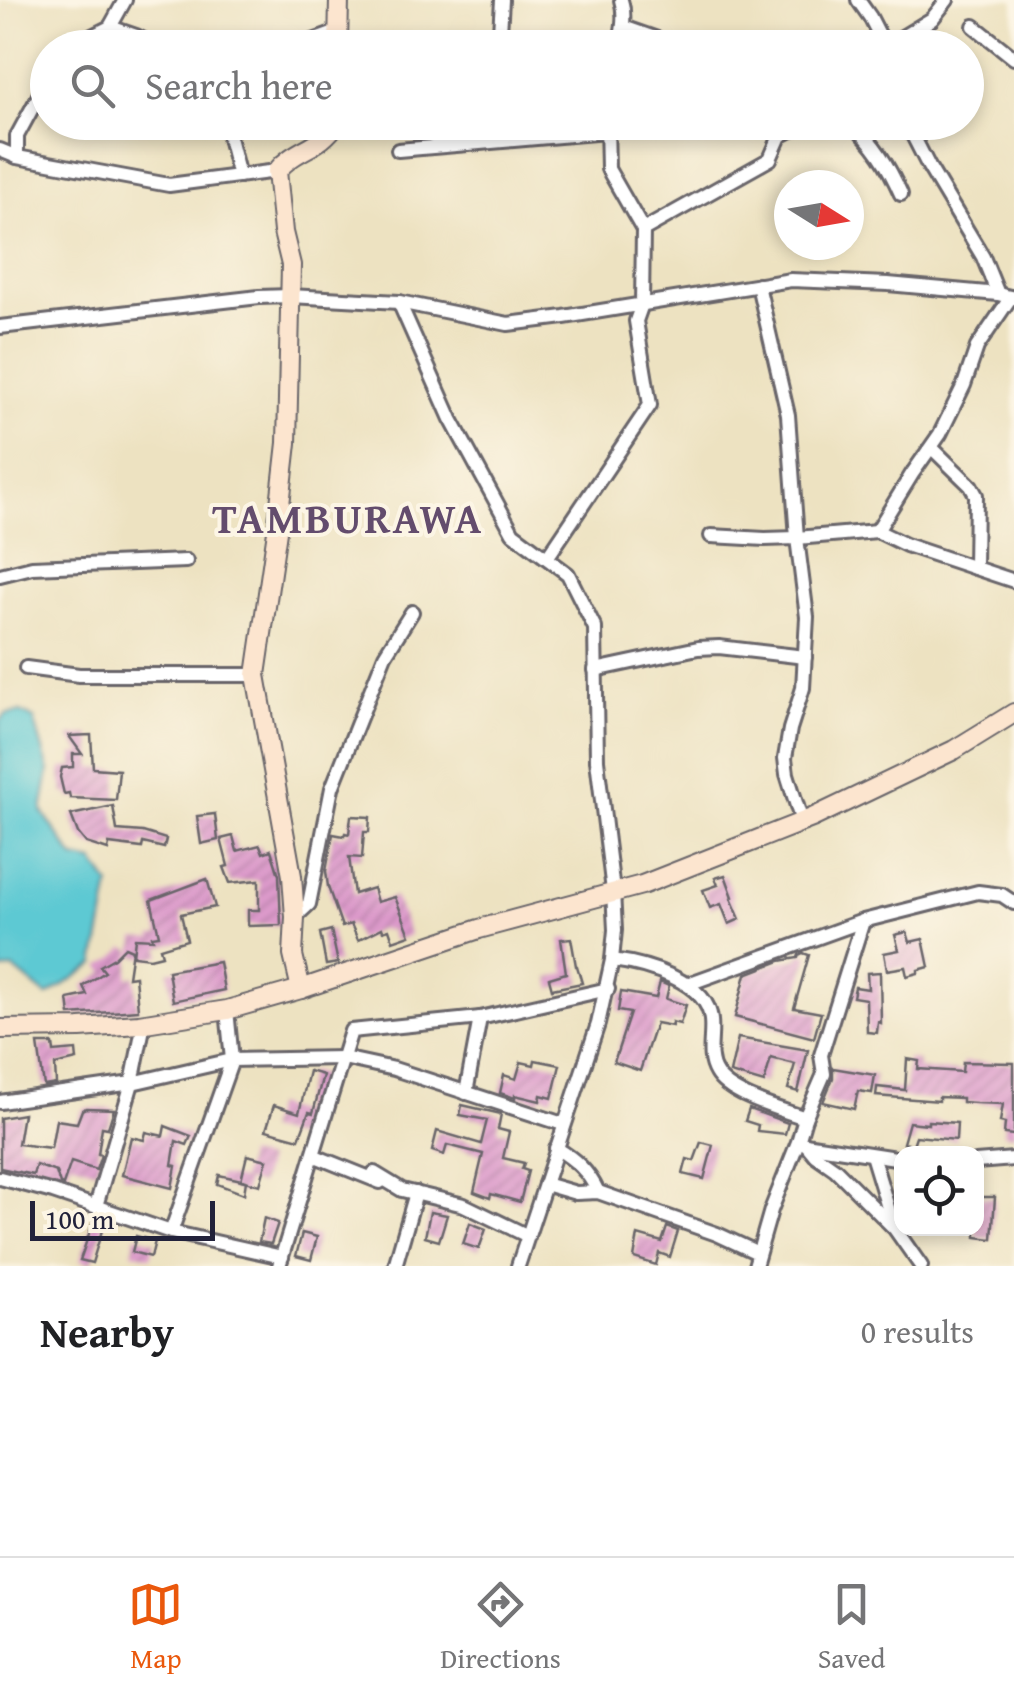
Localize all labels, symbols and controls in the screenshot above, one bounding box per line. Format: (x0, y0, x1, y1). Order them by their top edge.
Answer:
search box (30, 30, 984, 140)
text: Search here (145, 57, 333, 113)
icon: search (65, 58, 120, 113)
north arrow (774, 170, 864, 260)
district label: TAMBURAWA (212, 487, 484, 548)
map controls (894, 1146, 984, 1236)
button: locate (894, 1146, 984, 1236)
scale bar (30, 1196, 215, 1240)
text: 100 m (45, 1198, 114, 1239)
text: Nearby (40, 1301, 174, 1362)
text: 0 results (861, 1308, 974, 1355)
tab: Map (128, 1577, 183, 1678)
tab: Directions (440, 1577, 561, 1678)
tab: Saved (818, 1577, 886, 1678)

